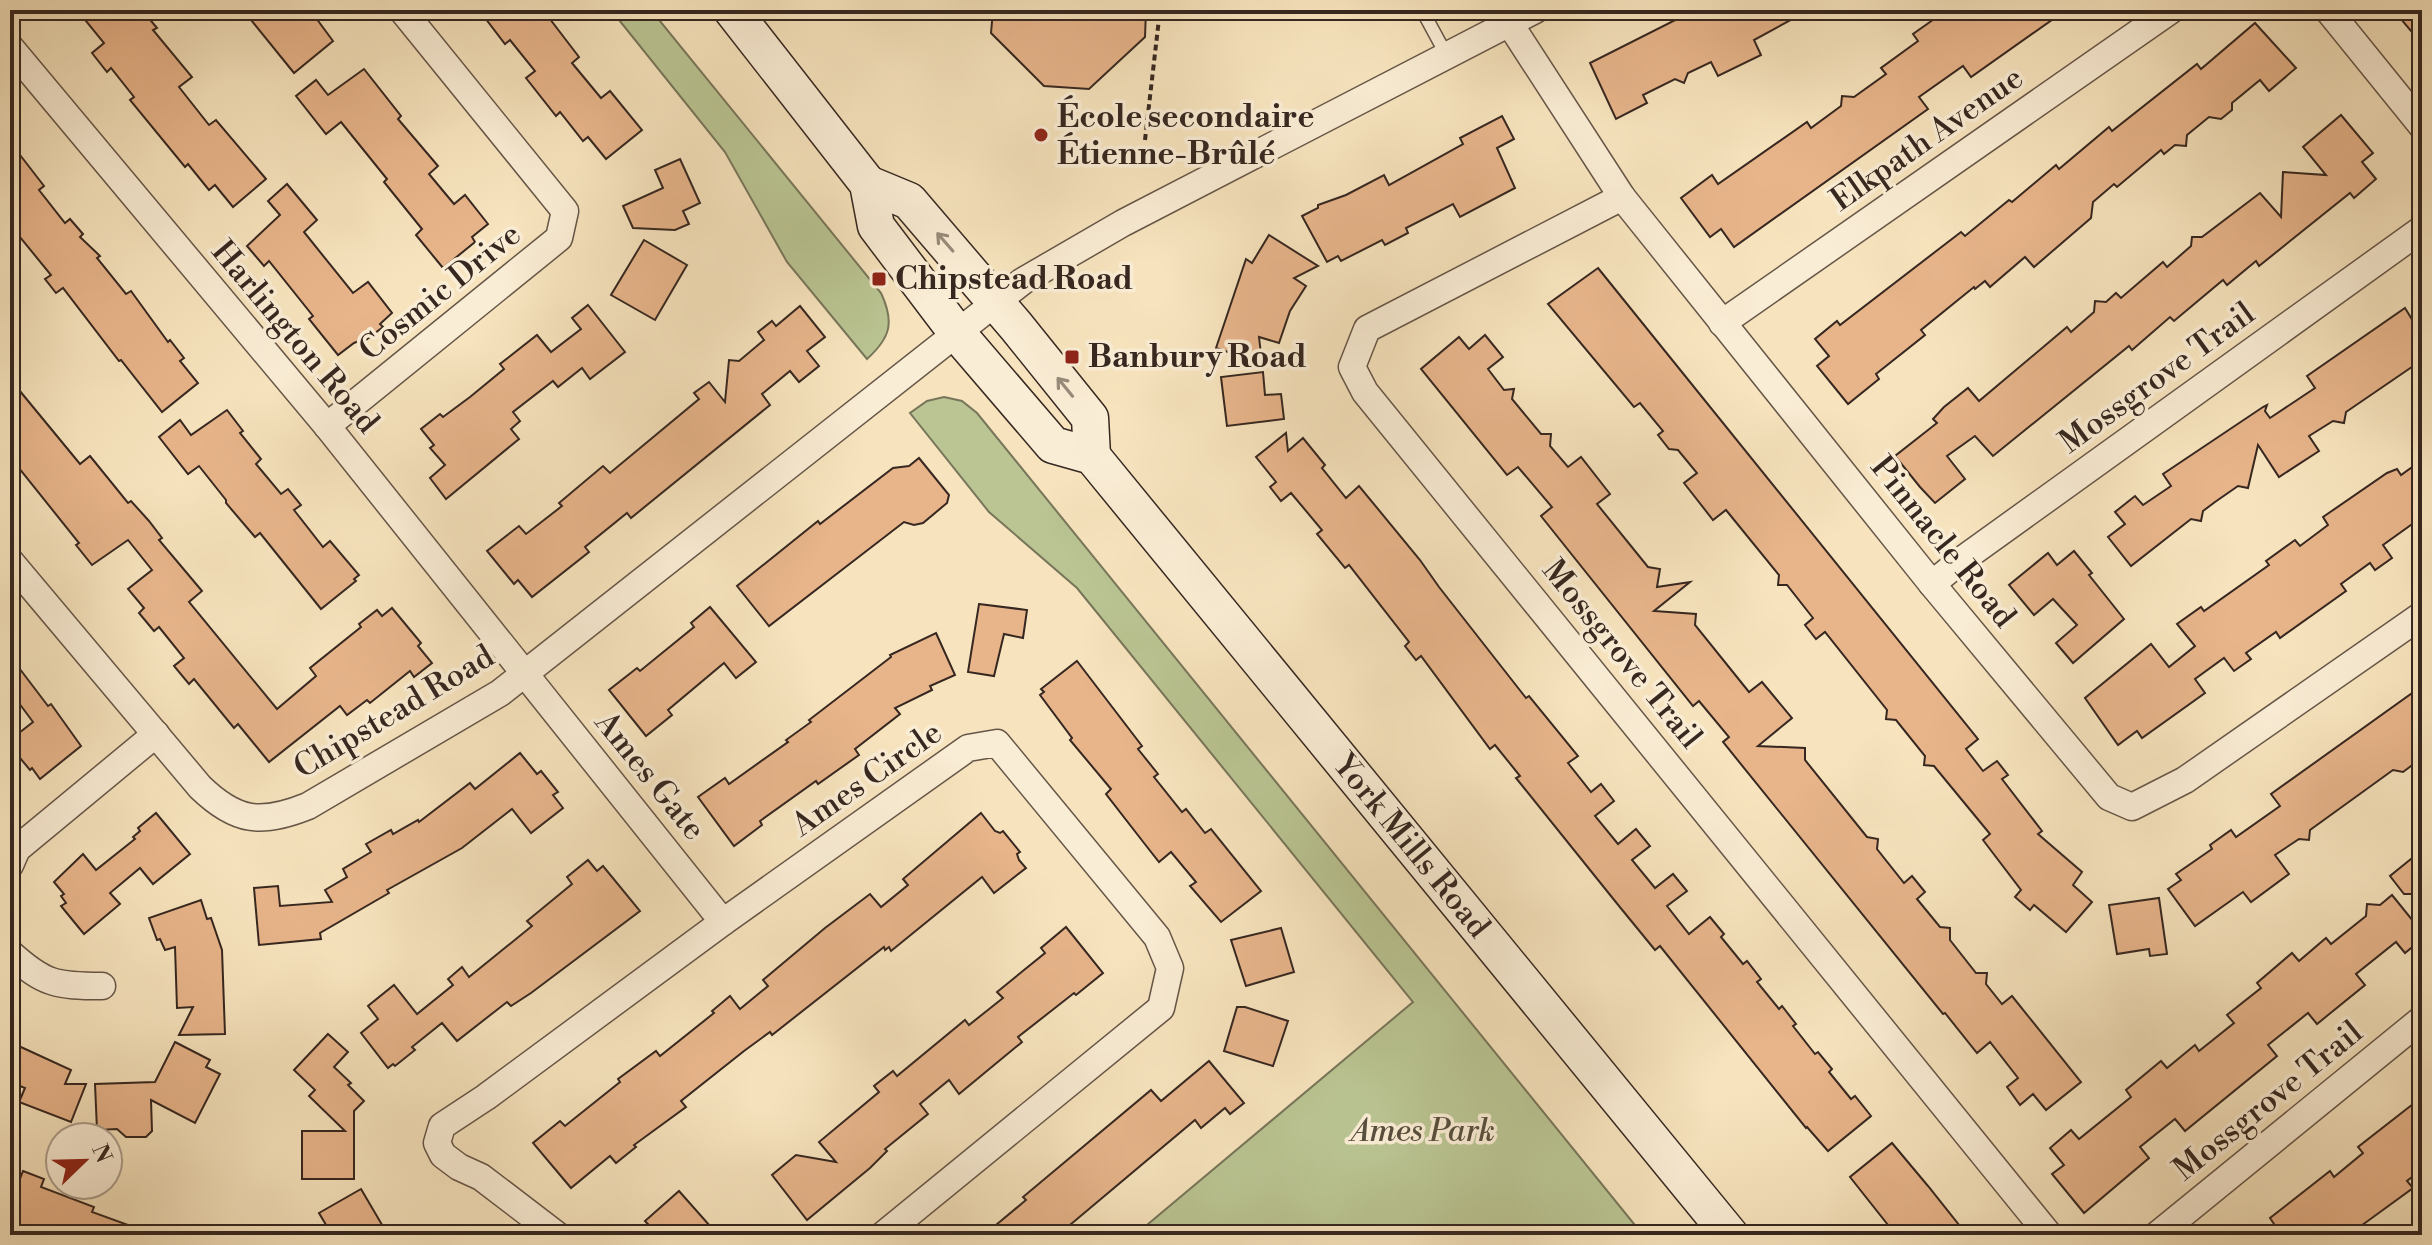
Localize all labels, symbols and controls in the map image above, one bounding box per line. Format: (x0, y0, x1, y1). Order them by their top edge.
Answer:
street label: Elkpath Avenue (1823, 58, 2031, 220)
place label: École secondaire Étienne-Brûlé (1057, 95, 1314, 174)
marker: École secondaire Étienne-Brûlé (1032, 126, 1050, 144)
street label: Cosmic Drive (351, 215, 529, 369)
street label: Harlington Road (203, 232, 387, 442)
one-way arrow (936, 232, 954, 252)
place label: Chipstead Road (895, 259, 1133, 299)
marker: Chipstead Road (870, 270, 888, 288)
street label: Mossgrove Trail (2052, 293, 2263, 462)
place label: Banbury Road (1088, 337, 1307, 377)
marker: Banbury Road (1063, 348, 1081, 366)
one-way arrow (1056, 377, 1074, 398)
street label: Pinnacle Road (1862, 448, 2024, 636)
street label: Mossgrove Trail (1534, 551, 1711, 757)
street label: Chipstead Road (286, 636, 502, 788)
street label: Ames Gate (585, 703, 714, 848)
street label: Ames Circle (783, 713, 950, 846)
street label: York Mills Road (1323, 744, 1499, 946)
street label: Mossgrove Trail (2165, 1012, 2371, 1189)
park label: Ames Park (1348, 1111, 1495, 1151)
north arrow (44, 1121, 124, 1201)
text: N (85, 1140, 117, 1168)

